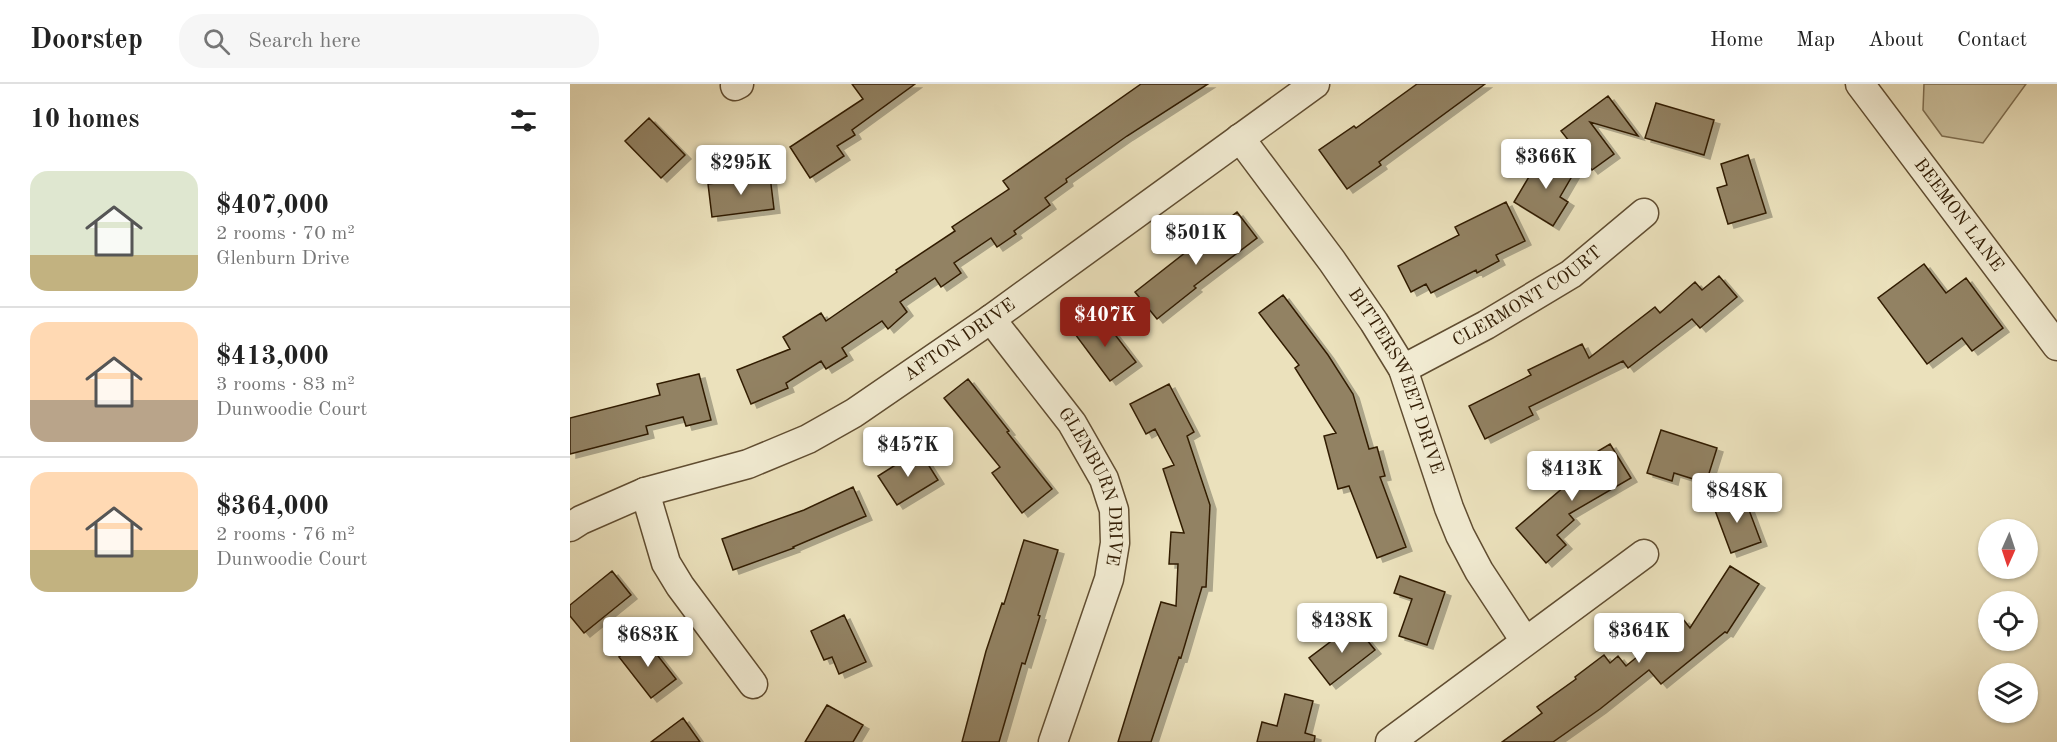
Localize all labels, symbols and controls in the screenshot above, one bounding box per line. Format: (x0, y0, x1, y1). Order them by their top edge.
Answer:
search box (179, 14, 599, 68)
icon: search (200, 25, 233, 58)
text: Doorstep (30, 27, 143, 55)
text: Search here (248, 30, 361, 52)
text: Home (1710, 30, 1763, 51)
text: Map (1796, 30, 1835, 51)
text: About (1868, 30, 1924, 51)
text: Contact (1957, 30, 2027, 51)
icon: filters (507, 104, 540, 137)
text: 10 homes (30, 107, 139, 133)
pin: $366K (1504, 139, 1588, 190)
pin: $295K (699, 145, 783, 196)
text: $366K (1515, 148, 1577, 168)
text: $295K (710, 154, 772, 174)
street label: BEEMON LANE (1910, 155, 2007, 275)
text: $407,000 (216, 193, 329, 219)
icon: home (78, 195, 150, 267)
pin: $501K (1154, 215, 1238, 266)
text: 2 rooms · 70 m² (216, 224, 355, 244)
text: $501K (1165, 224, 1227, 244)
street label: CLERMONT COURT (1450, 243, 1605, 350)
text: Glenburn Drive (216, 249, 349, 269)
street label: BITTERSWEET DRIVE (1345, 285, 1446, 476)
street label: AFTON DRIVE (901, 295, 1019, 385)
pin: $407K (1063, 297, 1147, 348)
text: $407K (1074, 306, 1136, 326)
text: $413,000 (216, 344, 329, 370)
icon: home (78, 346, 150, 418)
text: 3 rooms · 83 m² (216, 375, 355, 395)
text: Dunwoodie Court (216, 400, 367, 420)
street label: GLENBURN DRIVE (1055, 404, 1124, 567)
pin: $457K (866, 427, 950, 478)
text: $457K (877, 436, 939, 456)
pin: $413K (1530, 451, 1614, 502)
text: $413K (1541, 460, 1603, 480)
pin: $848K (1695, 473, 1779, 524)
text: $848K (1706, 482, 1768, 502)
text: $364,000 (216, 494, 329, 520)
icon: home (78, 496, 150, 568)
north arrow (1978, 519, 2038, 579)
map controls (1978, 519, 2038, 723)
text: 2 rooms · 76 m² (216, 525, 355, 545)
text: Dunwoodie Court (216, 550, 367, 570)
button: locate (1978, 591, 2038, 651)
pin: $438K (1300, 603, 1384, 654)
text: $438K (1311, 612, 1373, 632)
pin: $364K (1597, 613, 1681, 664)
pin: $683K (606, 617, 690, 668)
text: $364K (1608, 622, 1670, 642)
text: $683K (617, 626, 679, 646)
button: layers (1978, 663, 2038, 723)

